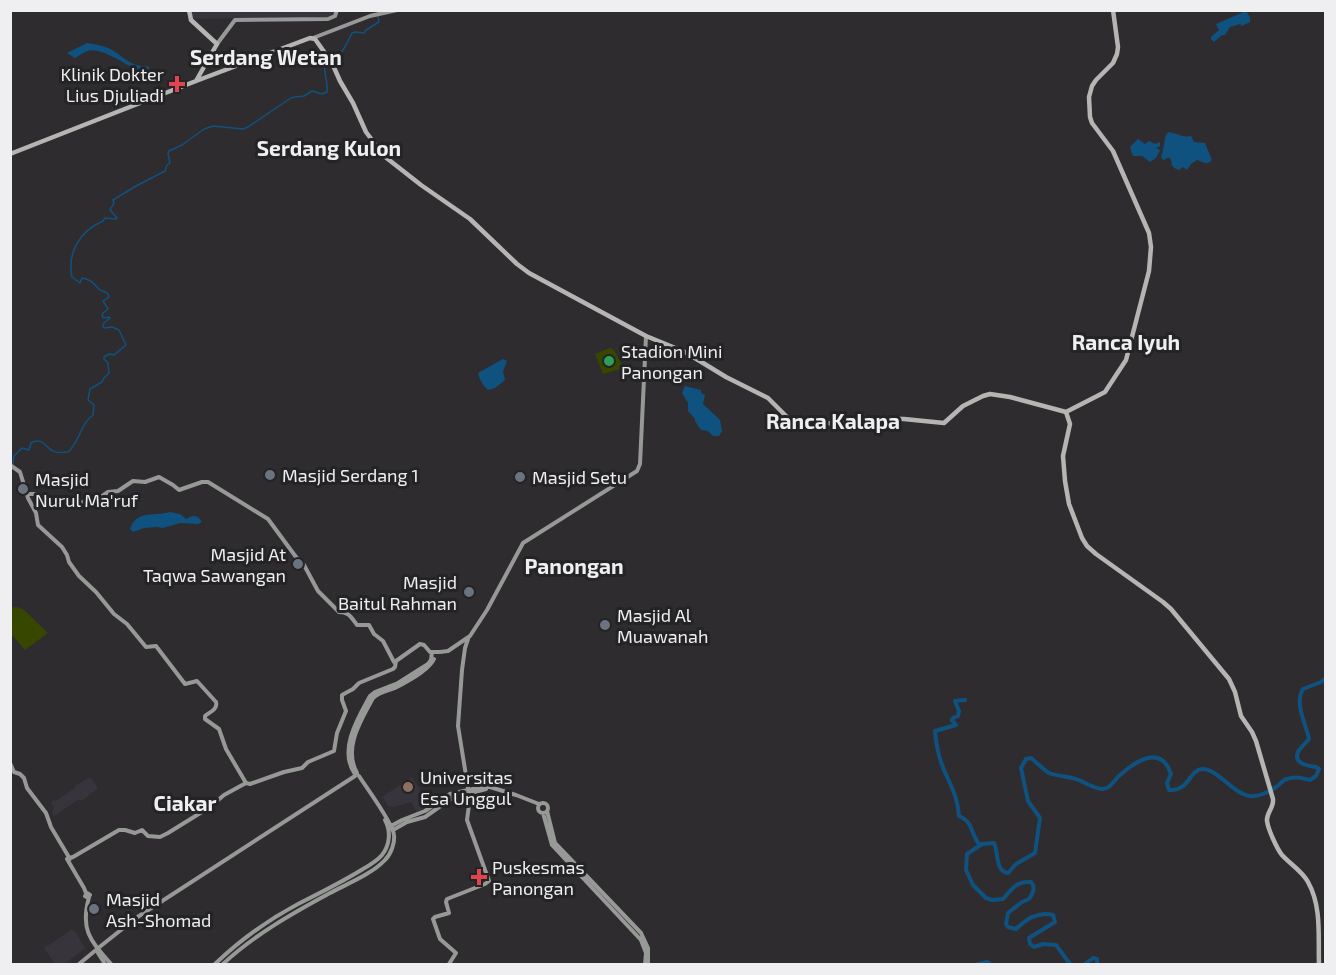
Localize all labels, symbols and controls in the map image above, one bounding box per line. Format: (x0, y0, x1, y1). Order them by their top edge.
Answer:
district label: Serdang Wetan (190, 44, 342, 69)
place label: Klinik Dokter Lius Djuliadi (61, 63, 164, 106)
marker: Klinik Dokter Lius Djuliadi (168, 75, 186, 93)
district label: Serdang Kulon (257, 135, 401, 160)
district label: Ranca Iyuh (1072, 329, 1180, 355)
place label: Stadion Mini Panongan (621, 340, 722, 383)
marker: Stadion Mini Panongan (602, 354, 616, 368)
district label: Ranca Kalapa (766, 408, 900, 433)
place label: Masjid Serdang 1 (282, 464, 419, 486)
place label: Masjid Setu (532, 466, 627, 488)
place label: Masjid Nurul Ma'ruf (35, 468, 139, 511)
marker: Masjid Serdang 1 (263, 468, 277, 482)
marker: Masjid Setu (513, 470, 527, 484)
marker: Masjid Nurul Ma'ruf (16, 482, 30, 496)
place label: Masjid At Taqwa Sawangan (143, 543, 286, 586)
district label: Panongan (524, 553, 624, 578)
marker: Masjid At Taqwa Sawangan (291, 557, 305, 571)
place label: Masjid Baitul Rahman (338, 571, 457, 614)
marker: Masjid Baitul Rahman (462, 585, 476, 599)
place label: Masjid Al Muawanah (617, 604, 708, 647)
marker: Masjid Al Muawanah (598, 618, 612, 632)
place label: Universitas Esa Unggul (420, 766, 513, 809)
marker: Universitas Esa Unggul (401, 780, 415, 794)
district label: Ciakar (154, 790, 216, 815)
place label: Puskesmas Panongan (492, 856, 585, 899)
marker: Puskesmas Panongan (470, 868, 488, 886)
place label: Masjid Ash-Shomad (106, 888, 211, 931)
marker: Masjid Ash-Shomad (87, 902, 101, 916)

